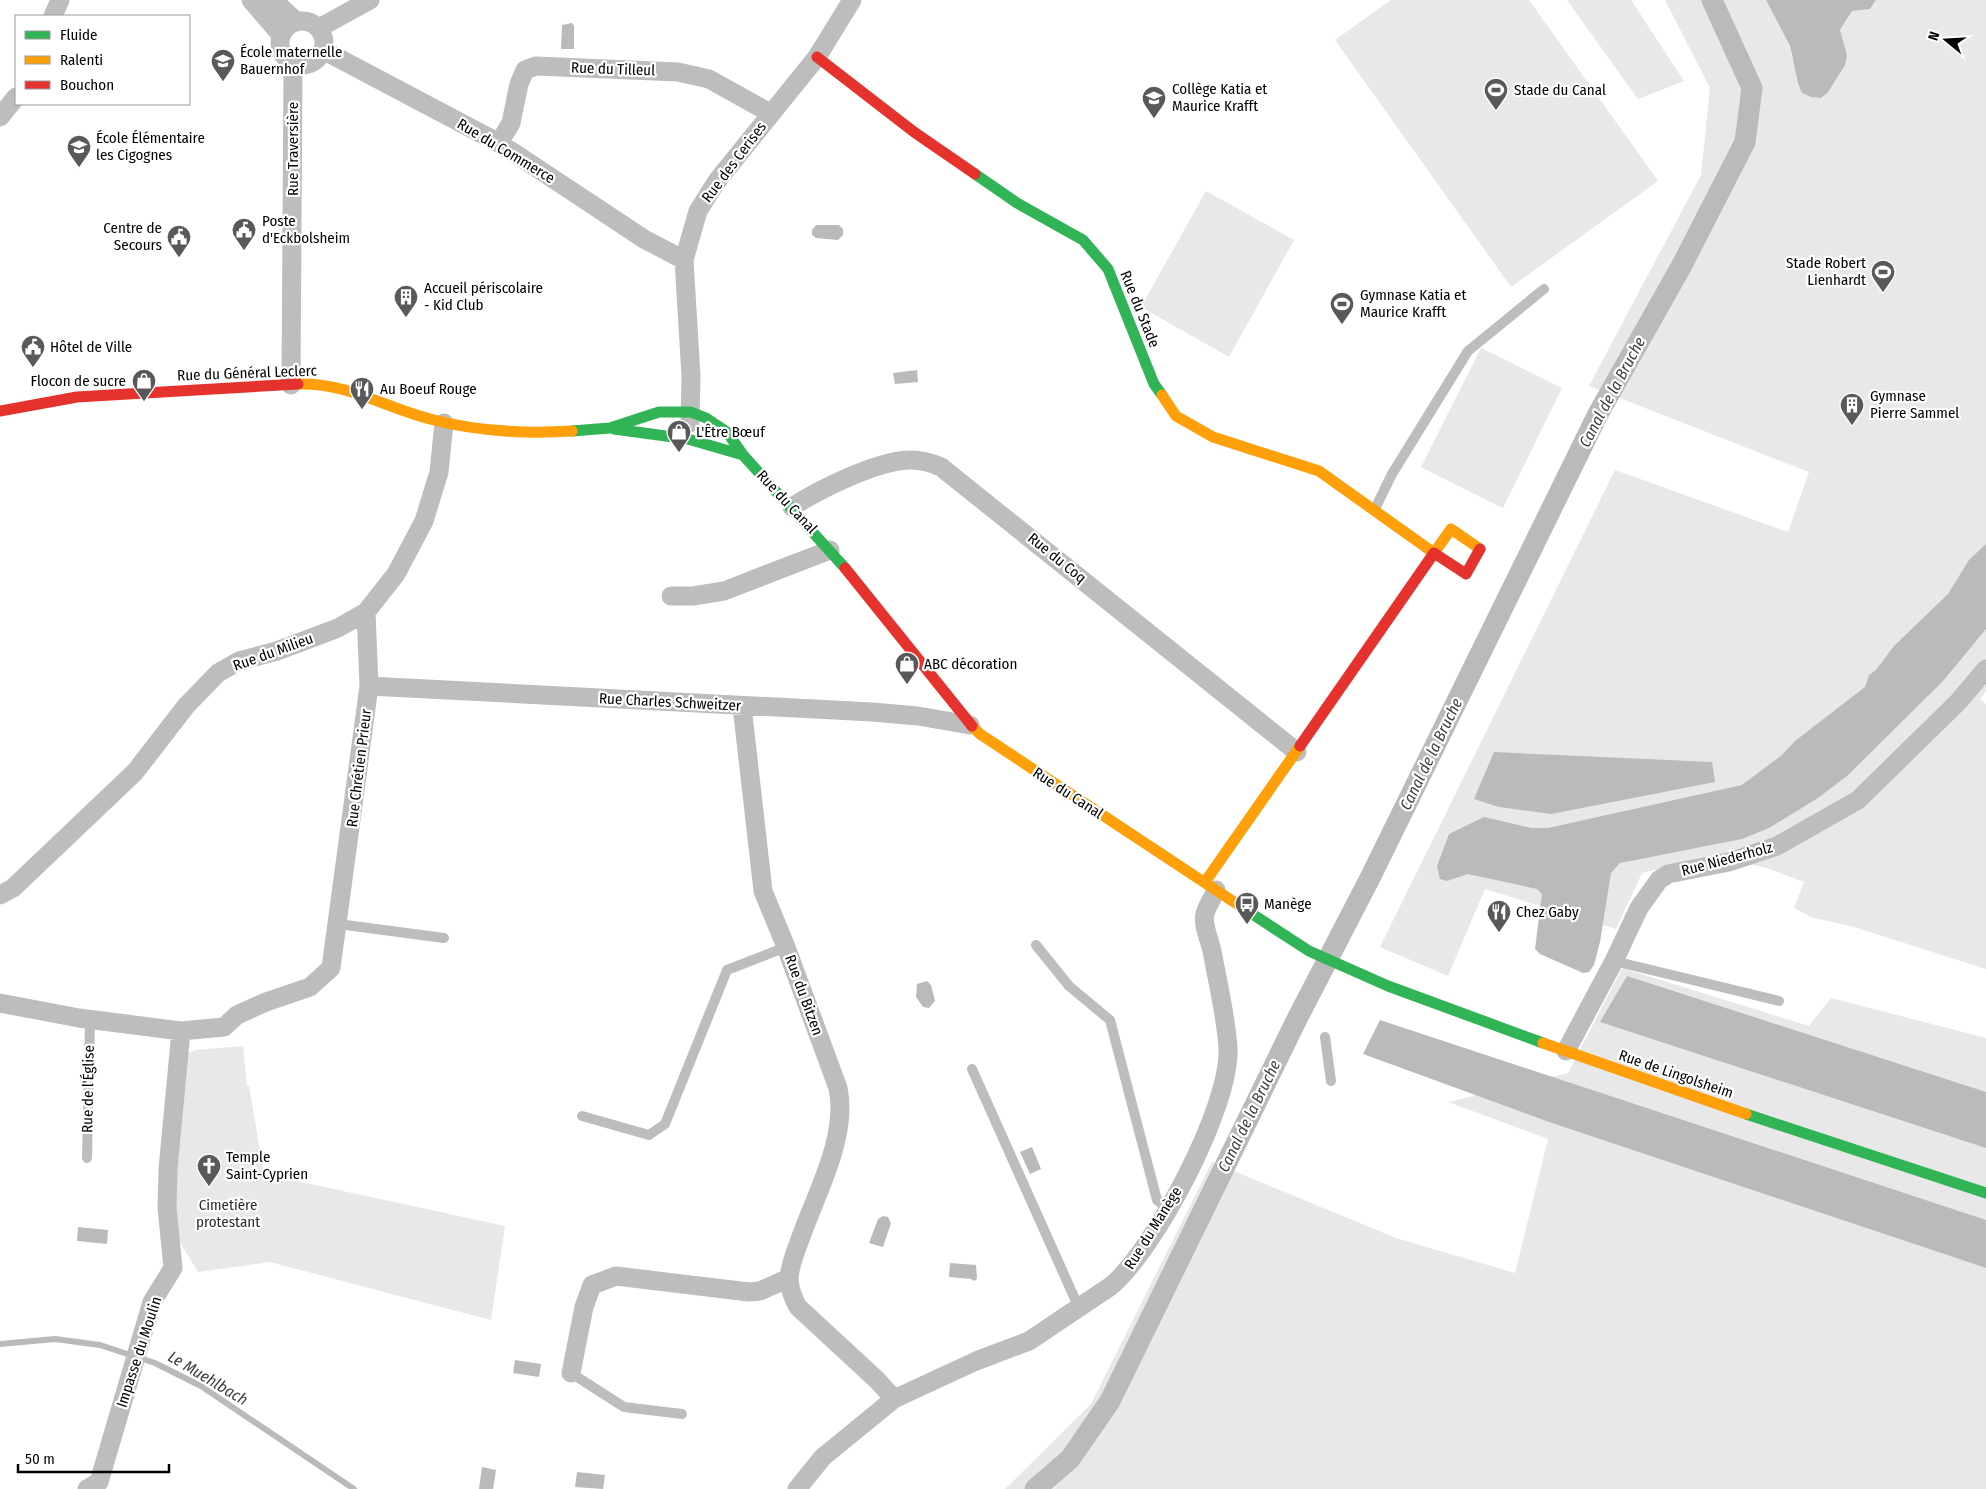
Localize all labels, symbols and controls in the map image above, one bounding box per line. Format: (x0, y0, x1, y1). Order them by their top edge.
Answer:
legend (15, 15, 190, 105)
north arrow (1921, 15, 1971, 65)
text: Fluide (60, 26, 97, 44)
text: N (1925, 30, 1943, 43)
place label: École maternelle Bauernhof (240, 43, 342, 78)
school or university icon: École maternelle Bauernhof (210, 48, 236, 82)
text: Ralenti (60, 51, 103, 69)
street label: Rue du Tilleul (571, 59, 655, 79)
text: Bouchon (60, 76, 114, 94)
sports icon: Stade du Canal (1483, 77, 1509, 111)
place label: Collège Katia et Maurice Krafft (1172, 80, 1267, 115)
place label: Stade du Canal (1514, 81, 1606, 99)
school or university icon: Collège Katia et Maurice Krafft (1141, 85, 1167, 119)
street label: Rue Traversière (284, 102, 302, 196)
street label: Rue du Commerce (454, 115, 558, 187)
street label: Rue des Cerises (698, 118, 770, 206)
place label: École Élémentaire les Cigognes (96, 129, 205, 164)
school or university icon: École Élémentaire les Cigognes (66, 134, 92, 168)
place label: Poste d'Eckbolsheim (262, 212, 350, 247)
public building icon: Poste d'Eckbolsheim (231, 217, 257, 251)
place label: Centre de Secours (103, 219, 162, 254)
public building icon: Centre de Secours (166, 224, 192, 258)
place label: Stade Robert Lienhardt (1786, 254, 1866, 289)
sports icon: Stade Robert Lienhardt (1870, 259, 1896, 293)
street label: Rue du Stade (1116, 268, 1164, 350)
place label: Accueil périscolaire - Kid Club (424, 279, 543, 314)
building icon: Accueil périscolaire - Kid Club (393, 284, 419, 318)
place label: Gymnase Katia et Maurice Krafft (1360, 286, 1466, 321)
sports icon: Gymnase Katia et Maurice Krafft (1329, 291, 1355, 325)
water label: Canal de la Bruche (1575, 333, 1649, 450)
public building icon: Hôtel de Ville (20, 334, 46, 368)
place label: Hôtel de Ville (50, 338, 132, 356)
street label: Rue du Général Leclerc (177, 362, 318, 384)
shop icon: Flocon de sucre (131, 368, 157, 402)
place label: Flocon de sucre (30, 372, 126, 390)
restaurant icon: Au Boeuf Rouge (349, 376, 375, 410)
place label: Au Boeuf Rouge (380, 380, 477, 398)
place label: Gymnase Pierre Sammel (1870, 387, 1959, 422)
building icon: Gymnase Pierre Sammel (1839, 392, 1865, 426)
shop icon: L'Être Bœuf (666, 419, 692, 453)
place label: L'Être Bœuf (696, 423, 766, 441)
street label: Rue du Canal (753, 467, 821, 538)
street label: Rue du Coq (1024, 529, 1090, 587)
street label: Rue du Milieu (231, 629, 315, 675)
shop icon: ABC décoration (894, 651, 920, 685)
place label: ABC décoration (924, 655, 1017, 673)
street label: Rue Charles Schweitzer (598, 689, 742, 715)
water label: Canal de la Bruche (1396, 695, 1466, 813)
street label: Rue Chrétien Prieur (343, 707, 375, 828)
street label: Rue du Canal (1029, 764, 1107, 822)
street label: Rue Niederholz (1679, 838, 1775, 880)
bus stop icon: Manège (1234, 891, 1260, 925)
place label: Manège (1264, 895, 1312, 913)
restaurant icon: Chez Gaby (1486, 899, 1512, 933)
place label: Chez Gaby (1516, 903, 1579, 921)
street label: Rue du Bitzen (781, 952, 827, 1038)
street label: Rue de l'Église (78, 1045, 98, 1133)
street label: Rue de Lingolsheim (1616, 1046, 1736, 1102)
water label: Canal de la Bruche (1214, 1057, 1284, 1175)
place label: Temple Saint-Cyprien (226, 1148, 308, 1183)
church icon: Temple Saint-Cyprien (196, 1153, 222, 1187)
street label: Rue du Manège (1120, 1183, 1186, 1273)
park label: Cimetière protestant (196, 1196, 260, 1231)
street label: Impasse du Moulin (113, 1294, 165, 1410)
water label: Le Muehlbach (165, 1347, 251, 1409)
scale bar (18, 1442, 169, 1474)
text: 50 m (25, 1450, 55, 1468)

